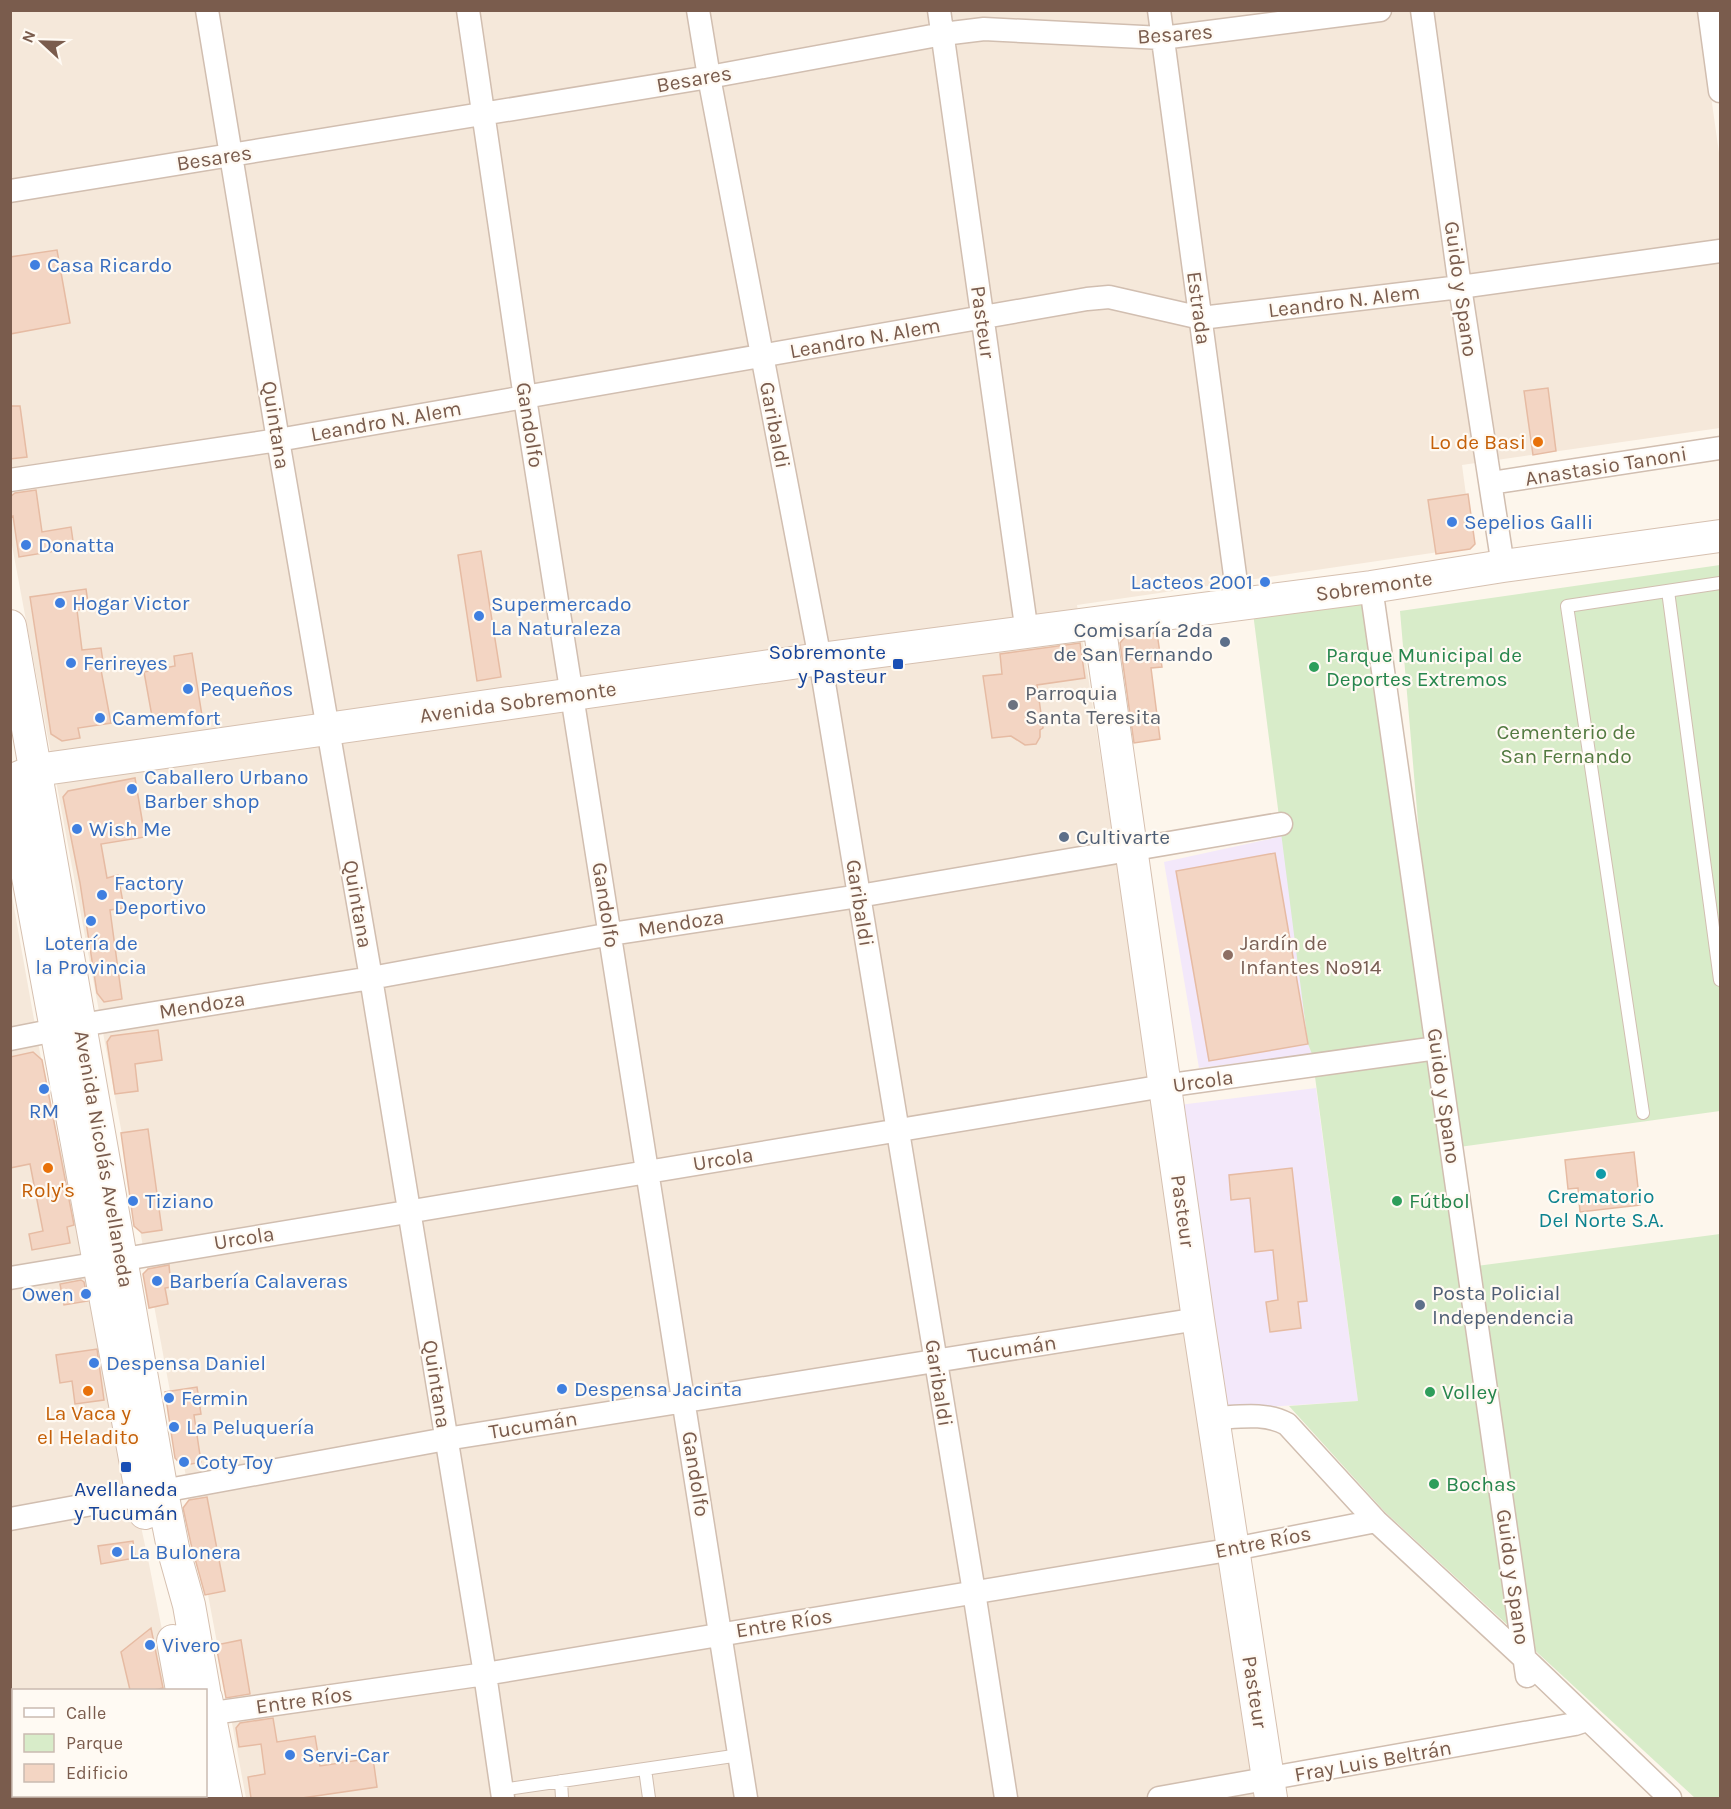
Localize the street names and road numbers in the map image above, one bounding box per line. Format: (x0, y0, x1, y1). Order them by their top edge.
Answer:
street label: Besares (1136, 19, 1214, 49)
street label: Besares (655, 61, 733, 97)
street label: Besares (175, 140, 253, 176)
street label: Guido y Spano (1440, 220, 1482, 358)
street label: Estrada (1182, 270, 1216, 346)
street label: Leandro N. Alem (1267, 280, 1421, 322)
street label: Pasteur (966, 284, 1000, 360)
street label: Leandro N. Alem (788, 313, 942, 363)
street label: Quintana (257, 379, 295, 471)
street label: Garibaldi (755, 380, 795, 470)
street label: Gandolfo (511, 381, 549, 469)
street label: Leandro N. Alem (309, 396, 463, 446)
street label: Anastasio Tanoni (1523, 441, 1689, 491)
street label: Sobremonte (1314, 566, 1434, 606)
street label: Avenida Sobremonte (418, 676, 618, 728)
street label: Quintana (338, 858, 378, 950)
street label: Garibaldi (841, 858, 879, 948)
street label: Gandolfo (587, 861, 625, 949)
street label: Mendoza (636, 904, 726, 942)
street label: Mendoza (157, 986, 247, 1024)
street label: Guido y Spano (1423, 1027, 1465, 1165)
street label: Avenida Nicolás Avellaneda (70, 1028, 138, 1290)
street label: Urcola (1171, 1065, 1235, 1097)
street label: Urcola (691, 1142, 755, 1176)
street label: Pasteur (1166, 1173, 1200, 1249)
street label: Urcola (212, 1221, 276, 1255)
street label: Tucumán (966, 1330, 1058, 1368)
street label: Quintana (418, 1338, 456, 1430)
street label: Garibaldi (920, 1338, 958, 1428)
street label: Tucumán (487, 1406, 579, 1444)
street label: Gandolfo (677, 1430, 715, 1518)
street label: Guido y Spano (1492, 1508, 1534, 1646)
street label: Entre Ríos (1213, 1521, 1313, 1563)
street label: Entre Ríos (734, 1604, 834, 1642)
street label: Pasteur (1237, 1654, 1273, 1730)
street label: Entre Ríos (254, 1681, 354, 1719)
street label: Fray Luis Beltrán (1293, 1735, 1453, 1787)

